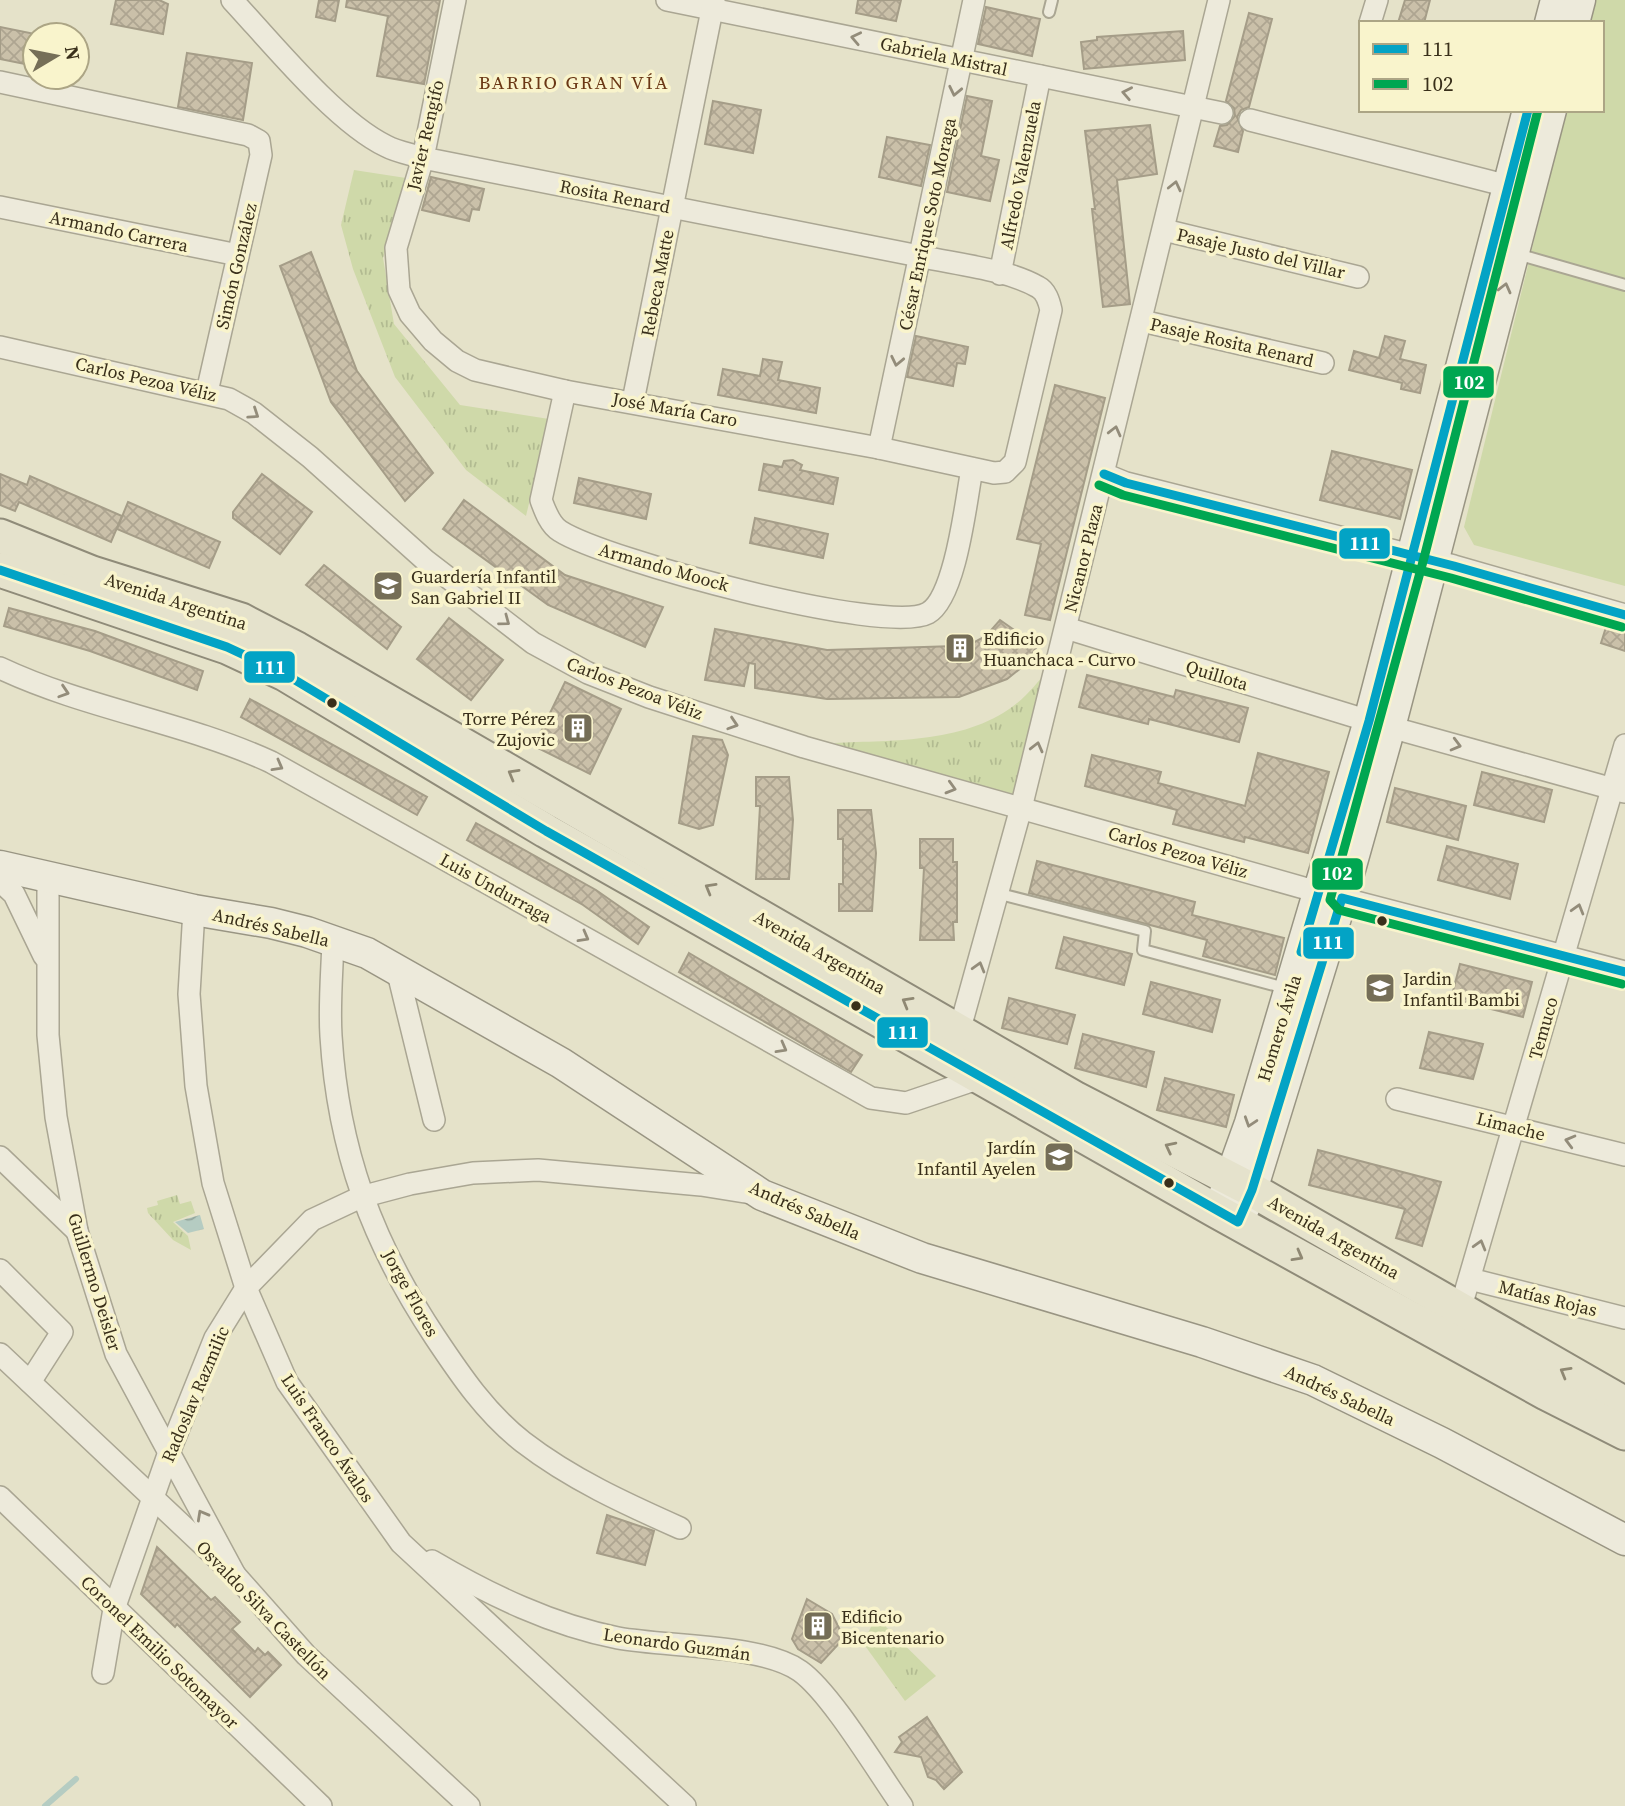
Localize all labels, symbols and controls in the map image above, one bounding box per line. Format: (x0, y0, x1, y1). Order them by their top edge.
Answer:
north arrow (21, 21, 91, 91)
legend (1359, 21, 1604, 112)
street label: Gabriela Mistral (878, 30, 1010, 82)
one-way arrow (850, 32, 862, 47)
text: 111 (1422, 34, 1454, 63)
text: N (59, 44, 87, 62)
district label: BARRIO GRAN VÍA (478, 69, 670, 95)
text: 102 (1422, 69, 1454, 98)
street label: Javier Rengifo (400, 77, 450, 194)
one-way arrow (949, 85, 963, 97)
one-way arrow (1121, 86, 1133, 101)
street label: Alfredo Valenzuela (993, 98, 1047, 252)
street label: César Enrique Soto Moraga (892, 115, 962, 333)
street label: Rosita Renard (558, 173, 672, 219)
one-way arrow (1167, 180, 1181, 192)
street label: Simón González (209, 200, 263, 332)
street label: Armando Carrera (47, 204, 192, 258)
street label: Pasaje Justo del Villar (1174, 221, 1348, 285)
street label: Rebeca Matte (634, 227, 680, 339)
one-way arrow (1497, 282, 1512, 294)
street label: Pasaje Rosita Renard (1148, 311, 1316, 373)
street label: Carlos Pezoa Véliz (73, 351, 219, 407)
one-way arrow (891, 355, 906, 367)
line badge: 102 (1442, 365, 1495, 399)
text: 102 (1454, 369, 1484, 395)
street label: José María Caro (610, 386, 740, 432)
one-way arrow (246, 406, 259, 418)
one-way arrow (1107, 425, 1121, 437)
street label: Nicanor Plaza (1057, 500, 1109, 615)
line badge: 111 (1338, 527, 1391, 560)
text: 111 (1350, 530, 1380, 556)
street label: Armando Moock (596, 536, 732, 598)
place label: Guardería Infantil San Gabriel II (411, 564, 556, 610)
street label: Avenida Argentina (102, 566, 251, 636)
school or university icon: Guardería Infantil San Gabriel II (371, 569, 405, 603)
one-way arrow (497, 613, 510, 625)
place label: Edificio Huanchaca - Curvo (983, 626, 1136, 672)
building icon: Edificio Huanchaca - Curvo (943, 631, 977, 665)
line badge: 111 (243, 650, 296, 684)
street label: Carlos Pezoa Véliz (563, 650, 707, 726)
text: 111 (255, 654, 285, 680)
street label: Quillota (1183, 654, 1252, 697)
one-way arrow (57, 684, 69, 699)
unlabelled marker (325, 696, 339, 710)
place label: Torre Pérez Zujovic (463, 706, 555, 752)
building icon: Torre Pérez Zujovic (561, 711, 595, 745)
one-way arrow (726, 716, 739, 730)
one-way arrow (1450, 737, 1462, 751)
one-way arrow (1029, 741, 1043, 753)
one-way arrow (271, 758, 284, 771)
one-way arrow (507, 770, 520, 783)
one-way arrow (945, 780, 957, 795)
street label: Carlos Pezoa Véliz (1105, 820, 1251, 884)
street label: Luis Undurraga (436, 847, 557, 929)
line badge: 102 (1311, 857, 1364, 891)
text: 102 (1322, 860, 1352, 886)
one-way arrow (704, 883, 717, 896)
street label: Andrés Sabella (210, 901, 333, 953)
one-way arrow (1569, 903, 1584, 915)
street label: Avenida Argentina (750, 904, 891, 1000)
unlabelled marker (1375, 914, 1389, 928)
line badge: 111 (1302, 926, 1355, 960)
one-way arrow (576, 929, 589, 942)
text: 111 (1313, 929, 1343, 955)
one-way arrow (970, 961, 985, 973)
place label: Jardin Infantil Bambi (1402, 966, 1520, 1012)
street label: Homero Ávila (1251, 971, 1307, 1084)
school or university icon: Jardin Infantil Bambi (1363, 971, 1397, 1005)
street label: Temuco (1522, 994, 1564, 1062)
one-way arrow (901, 997, 914, 1010)
unlabelled marker (849, 999, 863, 1013)
line badge: 111 (876, 1016, 929, 1049)
text: 111 (888, 1019, 918, 1045)
one-way arrow (775, 1040, 788, 1053)
street label: Limache (1474, 1105, 1548, 1147)
one-way arrow (1244, 1116, 1259, 1128)
place label: Jardín Infantil Ayelen (917, 1135, 1036, 1181)
one-way arrow (1564, 1135, 1576, 1149)
school or university icon: Jardín Infantil Ayelen (1042, 1140, 1076, 1174)
one-way arrow (1165, 1142, 1177, 1156)
street label: Andrés Sabella (745, 1174, 865, 1246)
unlabelled marker (1162, 1176, 1176, 1190)
street label: Avenida Argentina (1264, 1189, 1405, 1285)
street label: Guillermo Deisler (62, 1210, 128, 1354)
one-way arrow (1472, 1239, 1487, 1251)
street label: Jorge Flores (376, 1244, 445, 1341)
one-way arrow (1291, 1248, 1303, 1261)
street label: Matías Rojas (1496, 1274, 1600, 1322)
street label: Radoslav Razmilic (155, 1322, 235, 1466)
street label: Andrés Sabella (1281, 1358, 1400, 1432)
one-way arrow (1559, 1367, 1572, 1380)
street label: Luis Franco Ávalos (276, 1369, 381, 1507)
one-way arrow (197, 1510, 210, 1522)
street label: Osvaldo Silva Castellón (191, 1535, 337, 1685)
street label: Coronel Emilio Sotomayor (75, 1570, 245, 1735)
place label: Edificio Bicentenario (841, 1604, 944, 1650)
building icon: Edificio Bicentenario (801, 1609, 835, 1643)
street label: Leonardo Guzmán (602, 1621, 752, 1667)

